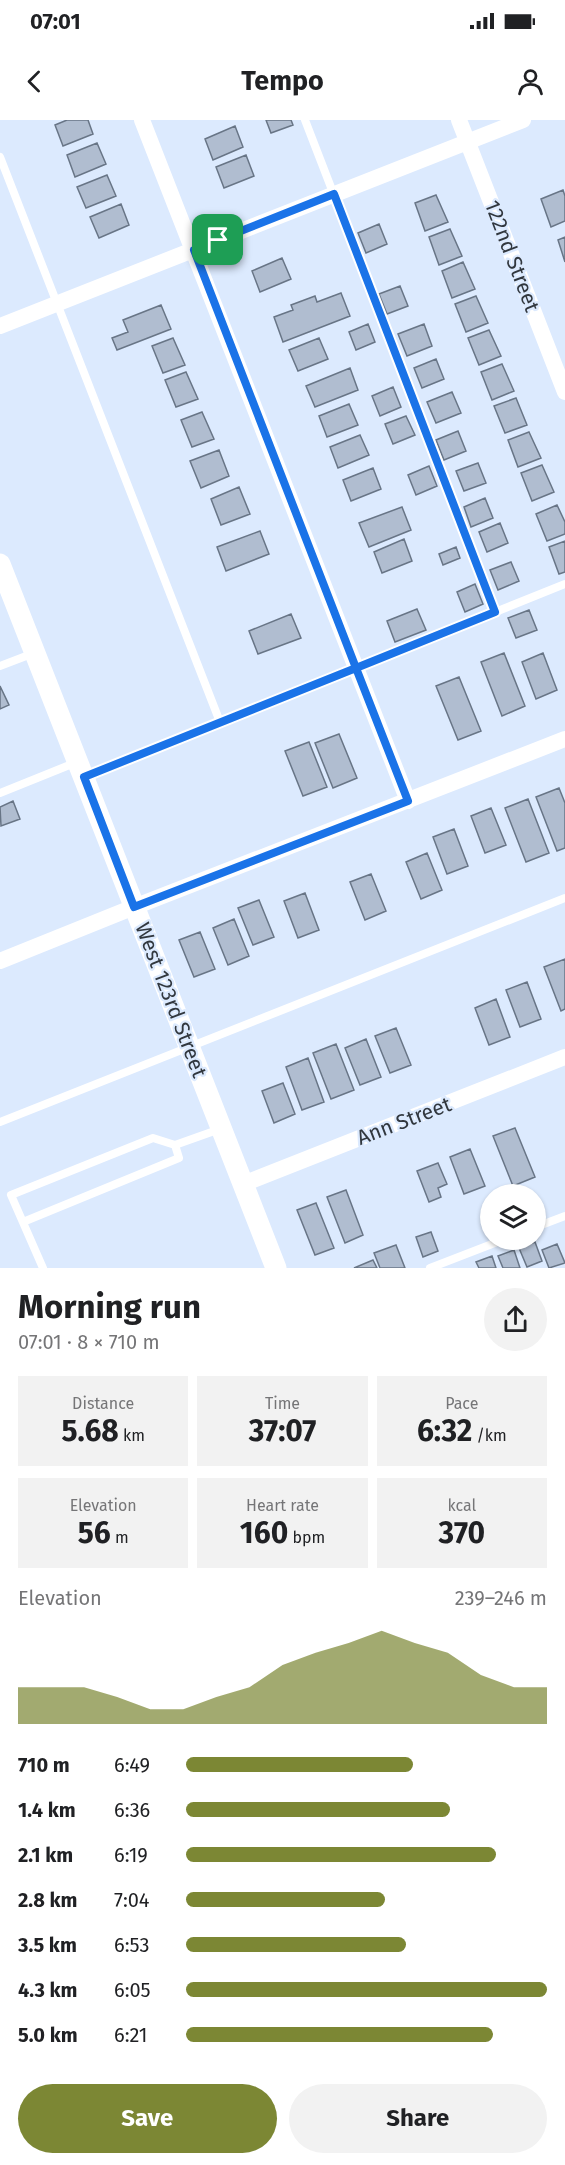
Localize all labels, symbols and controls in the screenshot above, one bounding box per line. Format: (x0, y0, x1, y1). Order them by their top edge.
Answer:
text: 07:01 (30, 8, 81, 35)
icon: back (18, 65, 51, 98)
text: Tempo (241, 65, 324, 97)
icon: person (514, 65, 547, 98)
street label: 122nd Street (479, 197, 545, 316)
pin (192, 214, 243, 265)
icon: arrive (201, 223, 234, 256)
street label: West 123rd Street (129, 919, 213, 1082)
street label: Ann Street (353, 1091, 455, 1151)
map controls (480, 1184, 546, 1250)
button: layers (480, 1184, 546, 1250)
text: Morning run (18, 1287, 201, 1327)
button: share (484, 1288, 547, 1351)
text: 07:01 · 8 × 710 m (18, 1330, 160, 1354)
text: Distance (72, 1394, 134, 1413)
text: Time (265, 1394, 300, 1413)
text: Pace (445, 1394, 478, 1413)
text: 5.68 (61, 1413, 119, 1449)
text: 37:07 (249, 1413, 316, 1449)
text: 6:32 (417, 1413, 472, 1449)
text: km (119, 1426, 145, 1445)
text: /km (472, 1426, 507, 1445)
text: Elevation (70, 1496, 137, 1515)
text: Heart rate (246, 1496, 319, 1515)
text: kcal (447, 1496, 476, 1515)
text: 56 (78, 1515, 111, 1551)
text: 160 (240, 1515, 288, 1551)
text: 370 (438, 1515, 485, 1551)
text: m (111, 1528, 129, 1547)
text: bpm (288, 1528, 325, 1547)
text: Elevation (18, 1586, 102, 1610)
text: 239–246 m (455, 1586, 547, 1610)
text: 710 m (18, 1753, 70, 1777)
text: 6:49 (114, 1753, 150, 1777)
text: 1.4 km (18, 1798, 76, 1822)
text: 6:36 (114, 1798, 150, 1822)
text: 2.1 km (18, 1843, 73, 1867)
text: 6:19 (114, 1843, 148, 1867)
text: 2.8 km (18, 1888, 77, 1912)
text: 7:04 (114, 1888, 149, 1912)
text: 3.5 km (18, 1933, 77, 1957)
text: 6:53 (114, 1933, 149, 1957)
text: 4.3 km (18, 1978, 78, 2002)
text: 6:05 (114, 1978, 151, 2002)
text: 5.0 km (18, 2023, 78, 2047)
text: 6:21 (114, 2023, 148, 2047)
button: Save (18, 2084, 277, 2153)
button: Share (289, 2084, 547, 2153)

